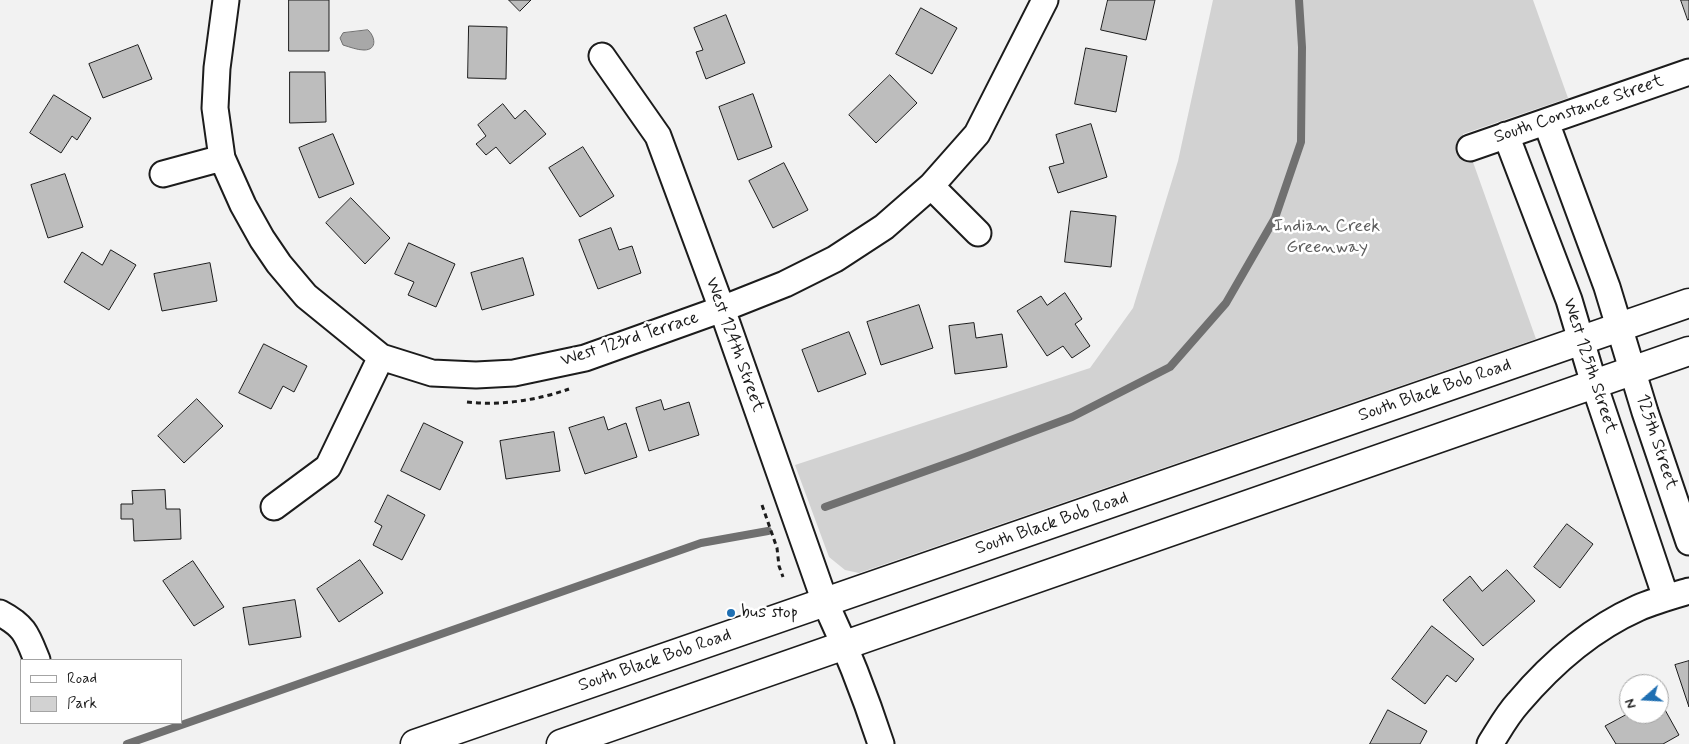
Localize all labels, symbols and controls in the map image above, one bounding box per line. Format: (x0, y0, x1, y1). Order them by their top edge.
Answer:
street label: South Constance Street (1491, 71, 1667, 149)
park label: Indian Creek Greenway (1274, 216, 1380, 258)
street label: West 124th Street (700, 275, 768, 415)
street label: West 125th Street (1557, 296, 1621, 436)
street label: West 123rd Terrace (558, 308, 702, 372)
street label: South Black Bob Road (1356, 355, 1514, 427)
street label: 125th Street (1630, 392, 1682, 492)
street label: South Black Bob Road (973, 488, 1131, 560)
place label: bus stop (741, 602, 798, 624)
marker: bus stop (725, 607, 737, 619)
street label: South Black Bob Road (576, 625, 734, 697)
legend (20, 659, 182, 724)
text: Road (67, 669, 97, 689)
north arrow (1619, 674, 1669, 724)
text: Park (67, 694, 97, 714)
text: N (1621, 696, 1641, 711)

